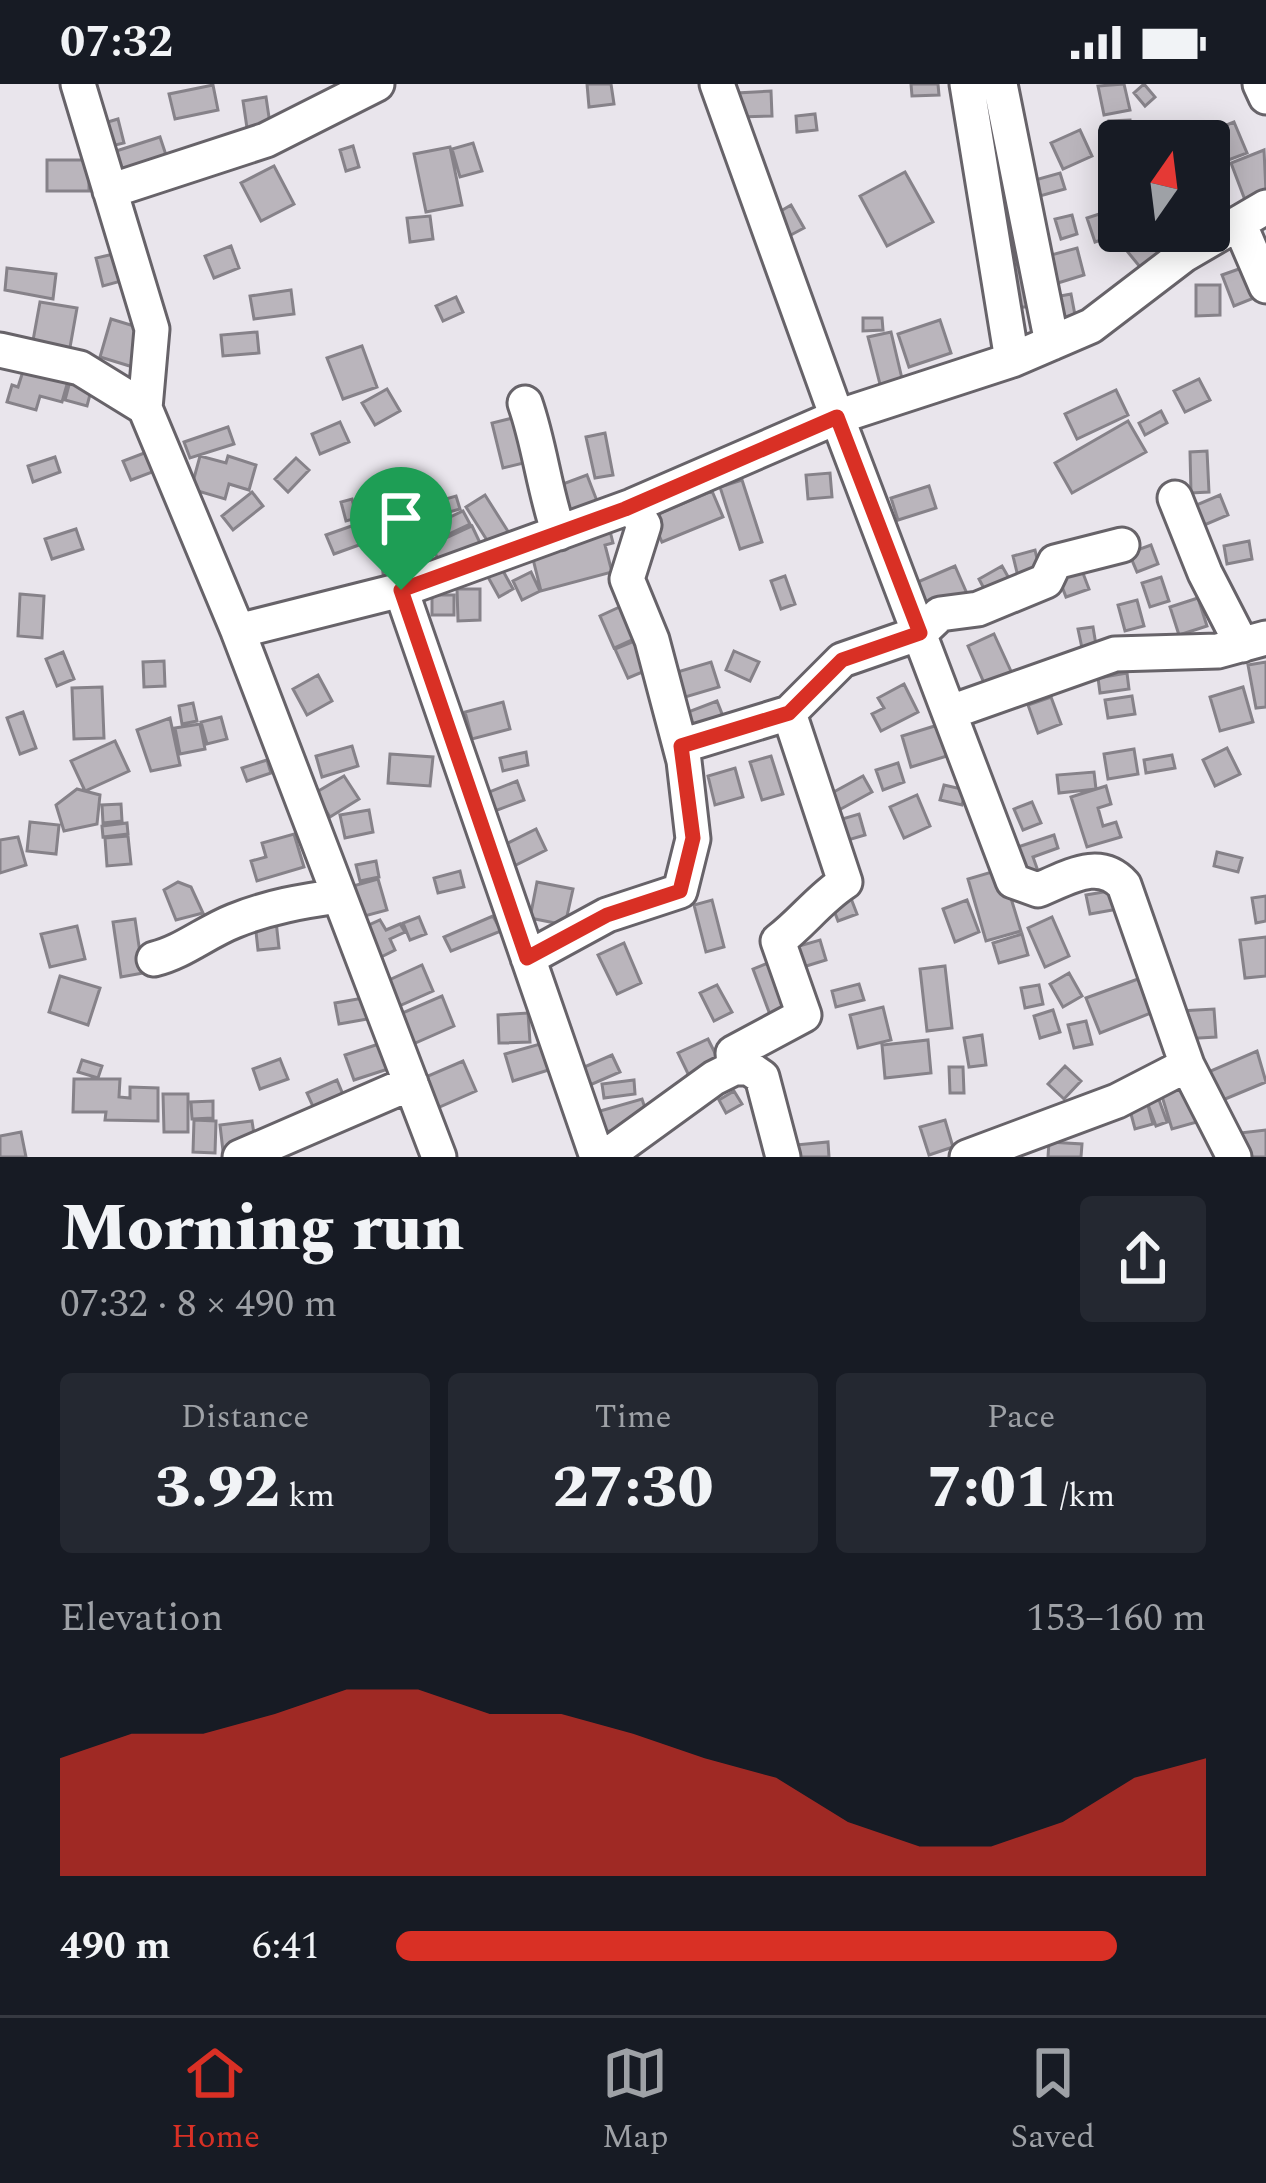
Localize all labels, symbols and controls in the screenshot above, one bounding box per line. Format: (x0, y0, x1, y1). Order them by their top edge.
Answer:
text: 07:32 (60, 8, 173, 77)
north arrow (1098, 120, 1230, 252)
map controls (1098, 120, 1230, 252)
pin (350, 467, 452, 590)
icon: arrive (368, 485, 434, 551)
text: Morning run (60, 1179, 464, 1280)
button: share (1080, 1196, 1206, 1322)
text: 07:32 · 8 × 490 m (60, 1275, 337, 1334)
text: Distance (181, 1392, 309, 1442)
text: Time (595, 1392, 671, 1442)
text: Pace (987, 1392, 1055, 1442)
text: 3.92 (155, 1442, 280, 1534)
text: 27:30 (553, 1442, 713, 1534)
text: 7:01 (927, 1442, 1052, 1534)
text: km (280, 1471, 335, 1521)
text: /km (1052, 1471, 1115, 1521)
text: Elevation (60, 1589, 223, 1648)
text: 153–160 m (1026, 1589, 1206, 1648)
text: 490 m (60, 1917, 171, 1976)
text: 6:41 (252, 1917, 320, 1976)
tab: Home (171, 2040, 260, 2162)
tab: Map (602, 2040, 668, 2162)
tab: Saved (1010, 2040, 1095, 2162)

